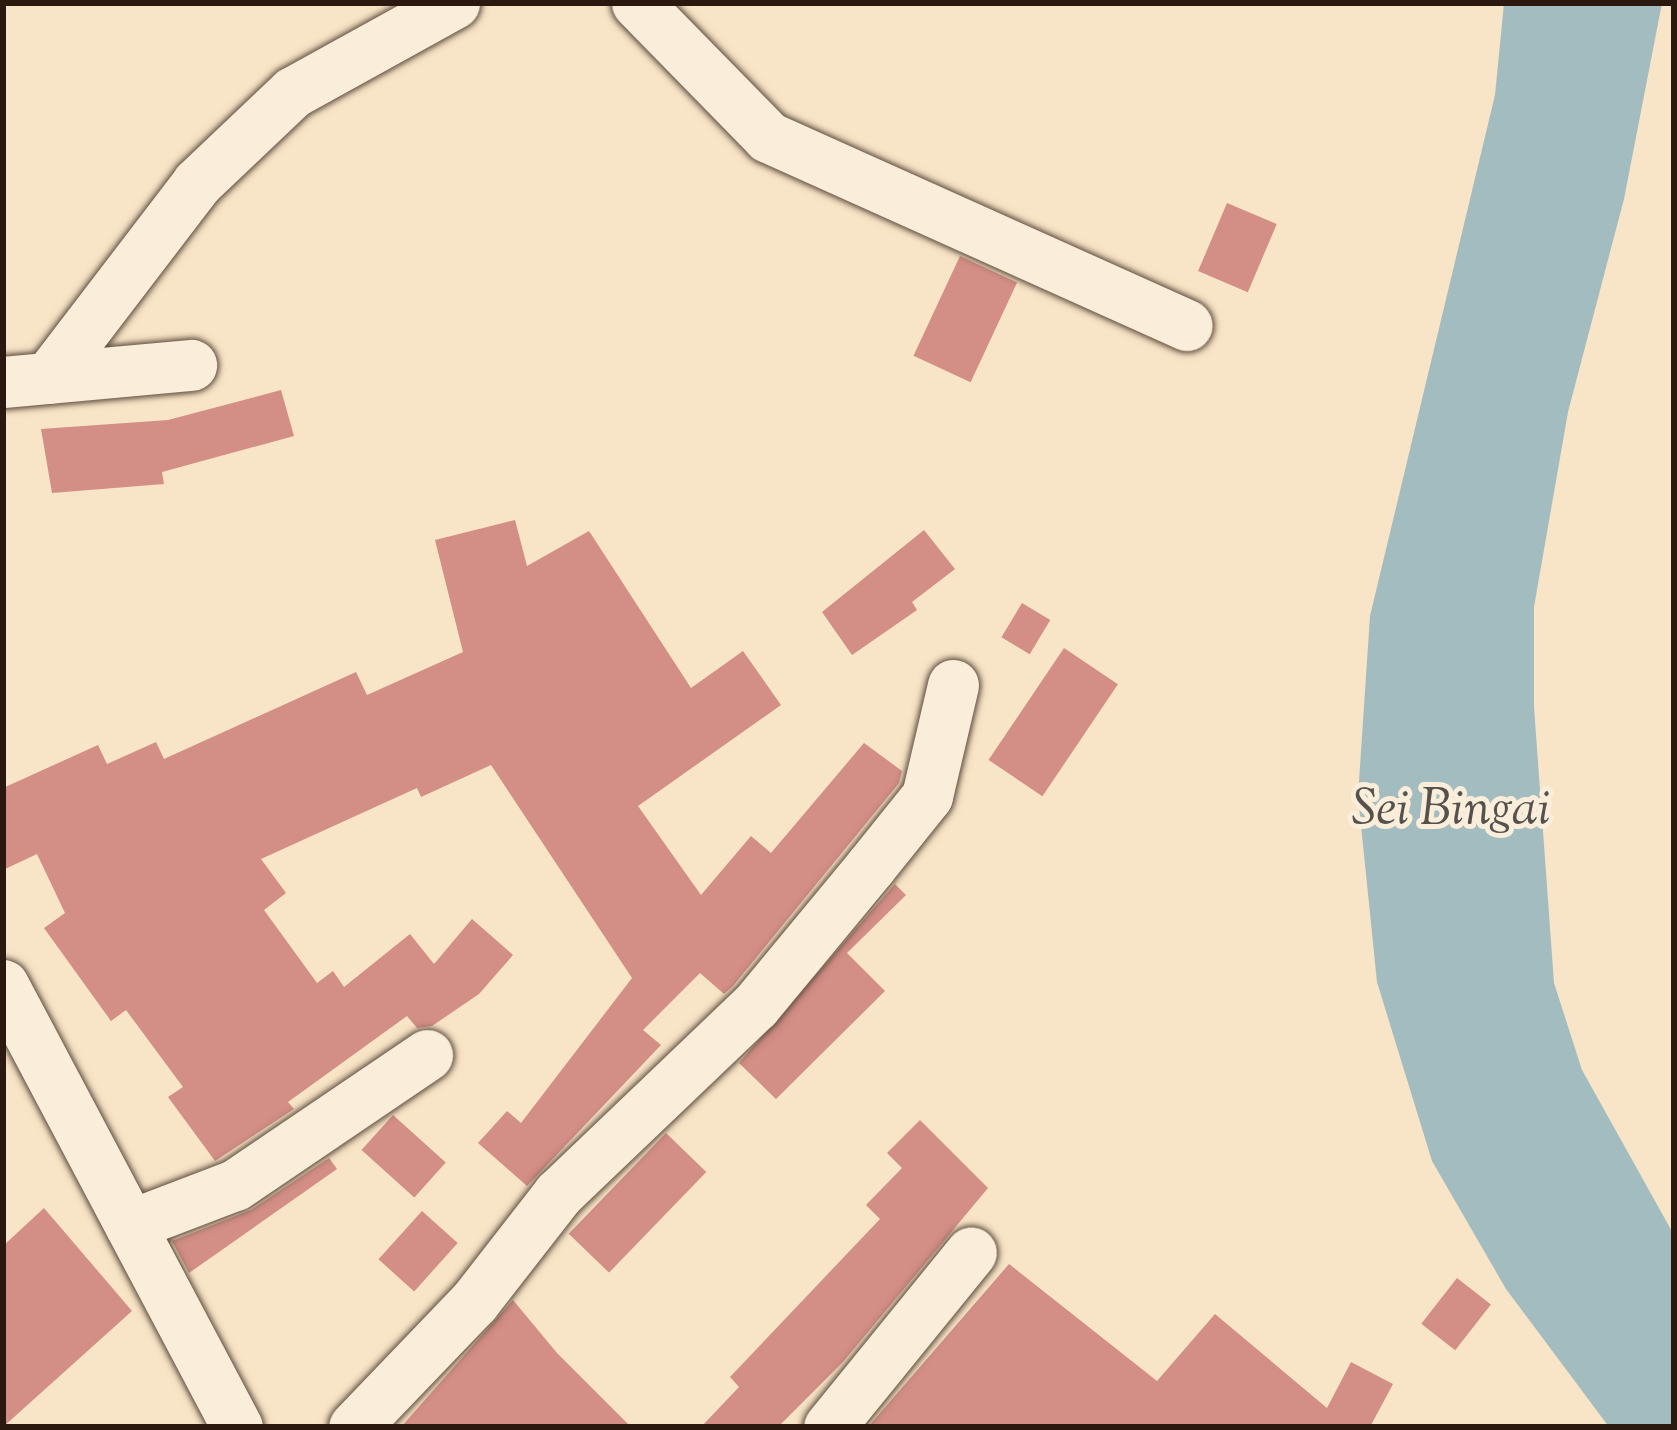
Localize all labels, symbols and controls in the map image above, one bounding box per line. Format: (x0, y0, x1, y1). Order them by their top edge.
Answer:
water label: Sei Bingai (1351, 780, 1551, 842)

